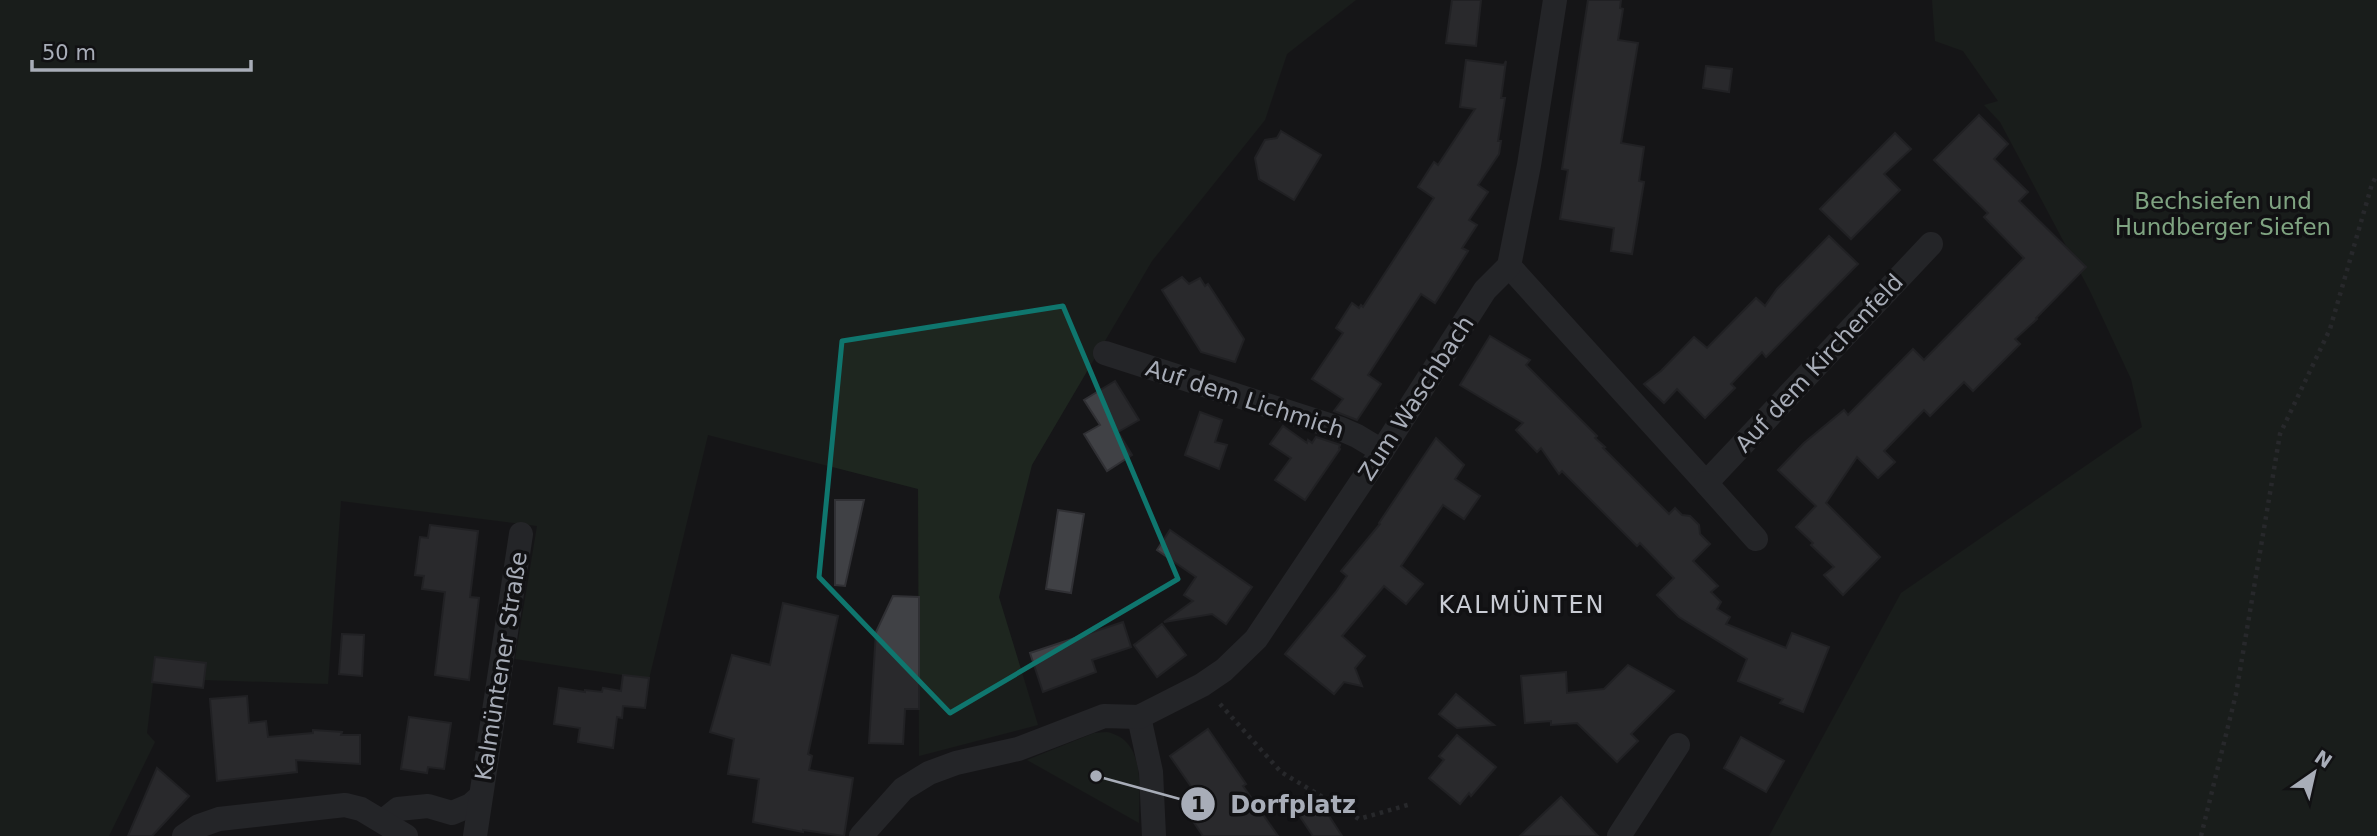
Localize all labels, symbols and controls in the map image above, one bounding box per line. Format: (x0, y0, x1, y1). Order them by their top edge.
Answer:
scale bar (32, 28, 250, 72)
text: 50 m (42, 41, 96, 65)
park label: Bechsiefen und Hundberger Siefen (2115, 188, 2331, 240)
street label: Auf dem Kirchenfeld (1730, 269, 1908, 457)
street label: Zum Waschbach (1353, 311, 1479, 485)
street label: Auf dem Lichmich (1143, 355, 1347, 443)
street label: Kalmüntener Straße (470, 550, 532, 782)
district label: KALMÜNTEN (1438, 590, 1606, 619)
north arrow (2279, 738, 2349, 808)
text: N (2311, 745, 2336, 772)
callout: Dorfplatz (1181, 782, 1369, 827)
text: Dorfplatz (1230, 791, 1356, 819)
text: 1 (1191, 793, 1205, 817)

